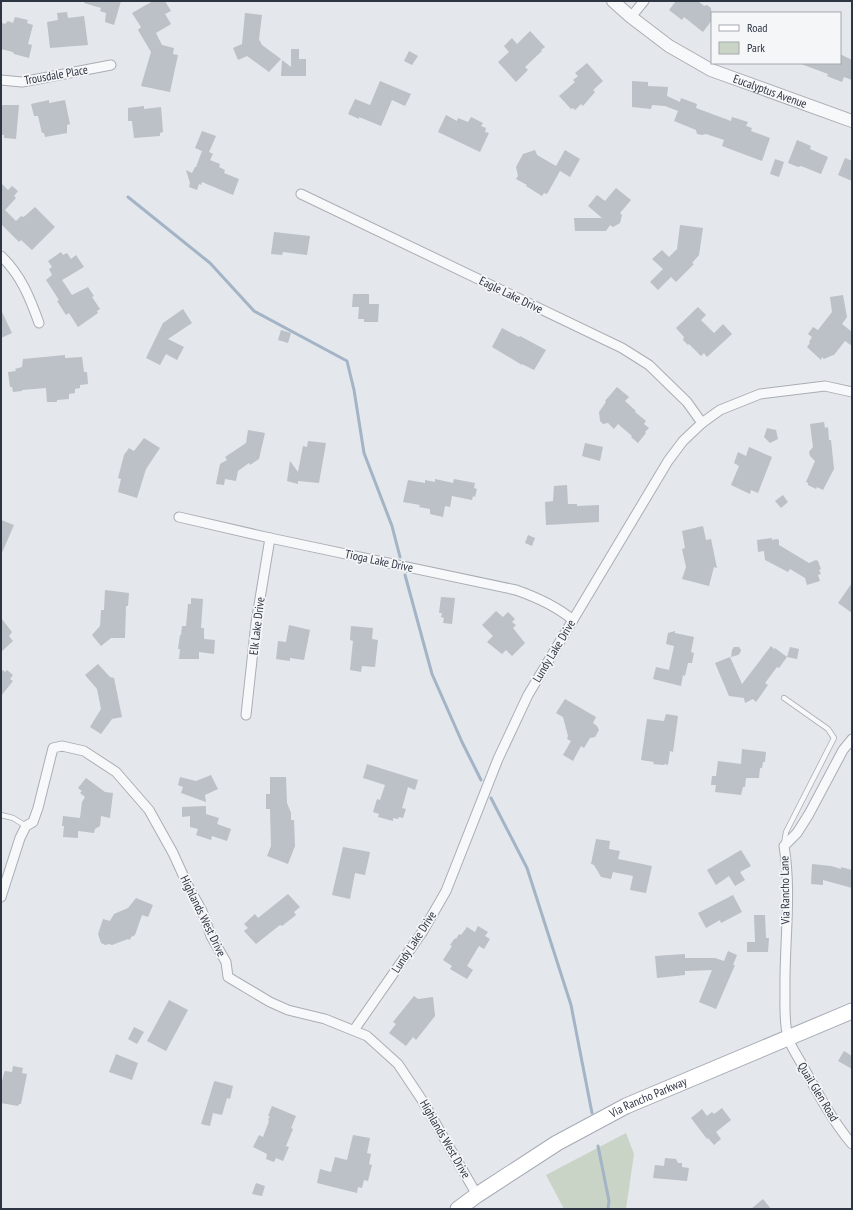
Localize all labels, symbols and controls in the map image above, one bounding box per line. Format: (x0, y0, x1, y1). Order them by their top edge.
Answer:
legend (711, 12, 841, 64)
text: Road (747, 20, 767, 35)
text: Park (747, 40, 765, 55)
street label: Trousdale Place (23, 62, 89, 87)
street label: Eucalyptus Avenue (731, 71, 809, 111)
street label: Eagle Lake Drive (477, 273, 545, 316)
street label: Tioga Lake Drive (344, 546, 415, 575)
street label: Elk Lake Drive (246, 596, 268, 656)
street label: Lundy Lake Drive (529, 617, 578, 685)
street label: Via Rancho Lane (776, 856, 793, 925)
street label: Highlands West Drive (177, 873, 230, 959)
street label: Lundy Lake Drive (388, 908, 439, 975)
street label: Quail Glen Road (795, 1059, 842, 1124)
street label: Via Rancho Parkway (606, 1073, 689, 1121)
street label: Highlands West Drive (417, 1097, 474, 1181)

